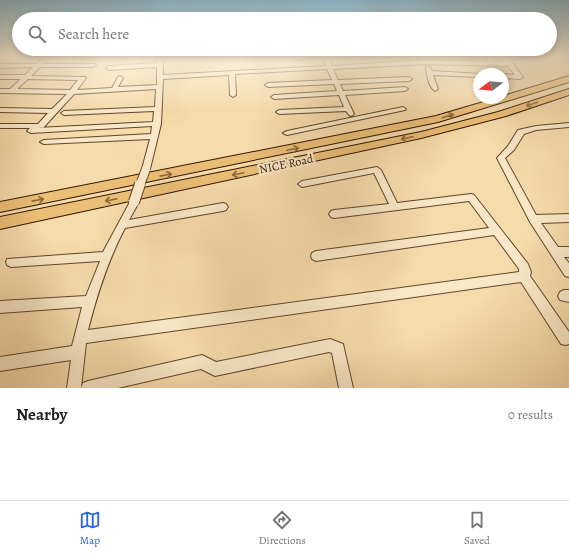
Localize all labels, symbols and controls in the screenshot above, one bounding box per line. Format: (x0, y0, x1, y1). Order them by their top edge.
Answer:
search box (12, 12, 557, 56)
icon: search (26, 23, 48, 45)
text: Search here (58, 24, 129, 44)
north arrow (473, 68, 509, 104)
one-way arrow (526, 101, 539, 108)
one-way arrow (441, 112, 454, 119)
one-way arrow (401, 135, 414, 143)
one-way arrow (286, 144, 299, 152)
street label: NICE Road (257, 150, 315, 178)
one-way arrow (159, 170, 172, 178)
one-way arrow (232, 170, 245, 178)
one-way arrow (31, 195, 44, 203)
one-way arrow (105, 197, 118, 205)
text: Nearby (16, 403, 67, 426)
text: 0 results (508, 406, 553, 423)
tab: Map (79, 509, 101, 548)
tab: Directions (259, 509, 306, 548)
tab: Saved (464, 509, 490, 548)

